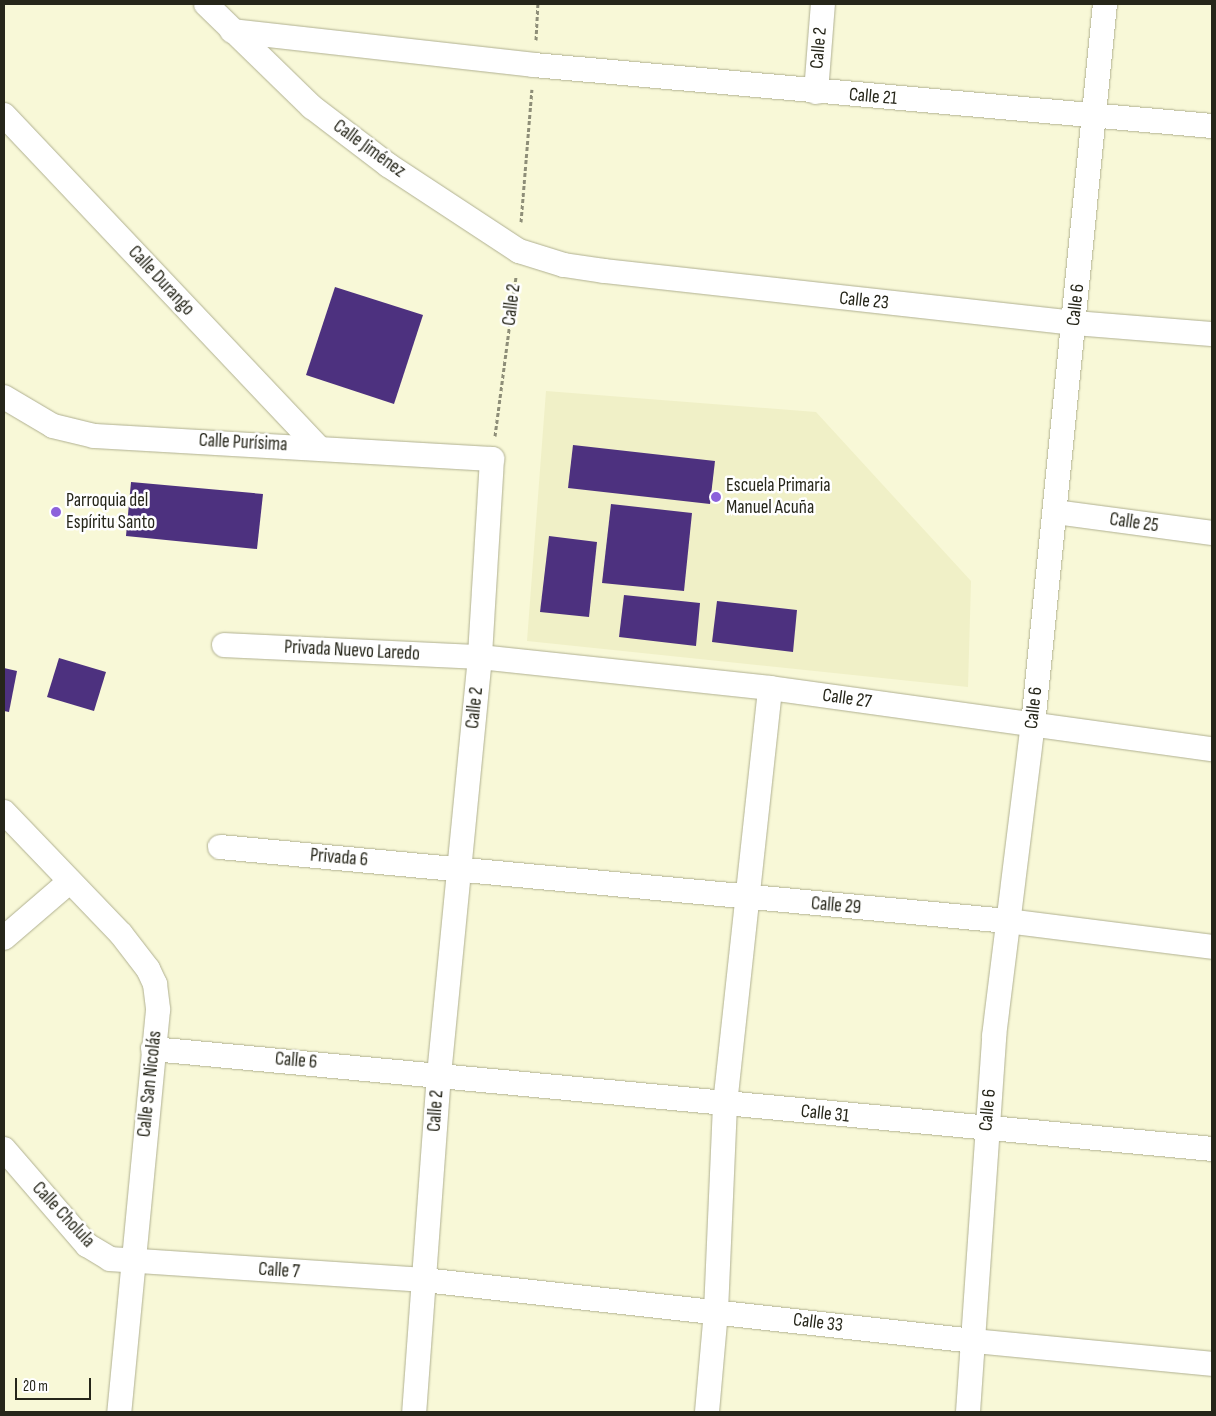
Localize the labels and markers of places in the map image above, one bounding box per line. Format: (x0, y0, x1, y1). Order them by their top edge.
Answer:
place label: Escuela Primaria Manuel Acuña (726, 475, 831, 519)
place label: Parroquia del Espíritu Santo (66, 490, 155, 534)
marker: Escuela Primaria Manuel Acuña (710, 491, 722, 503)
marker: Parroquia del Espíritu Santo (50, 506, 62, 518)

